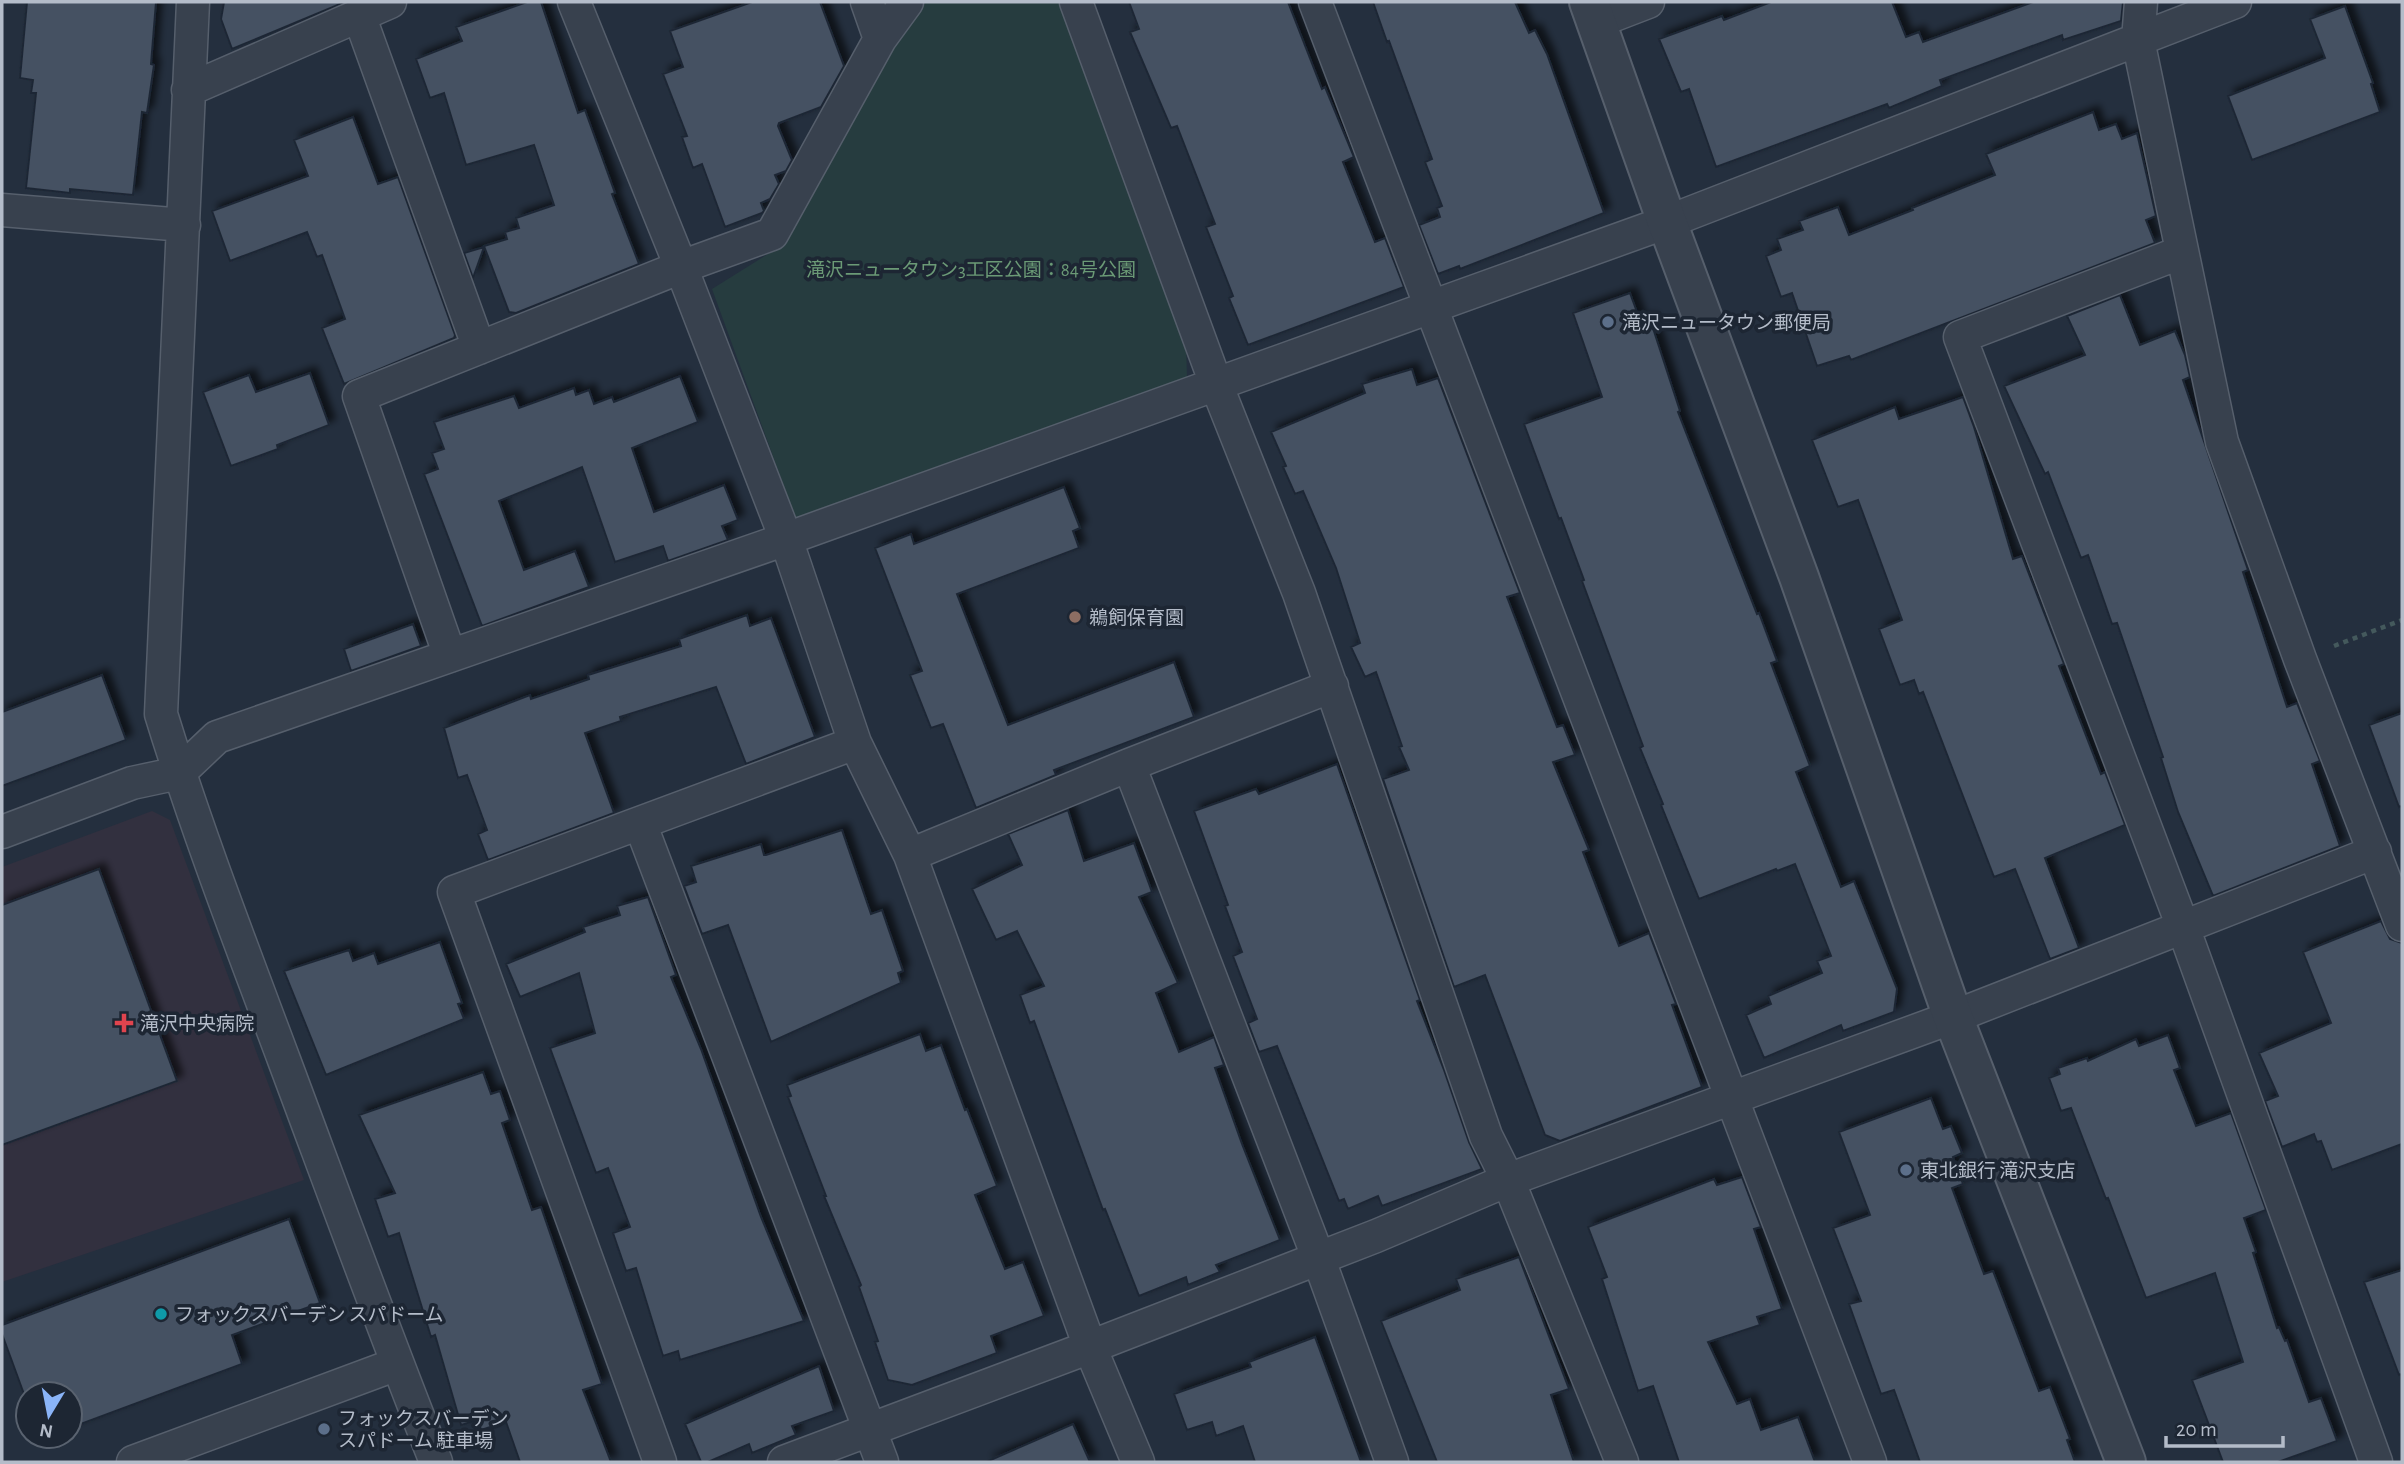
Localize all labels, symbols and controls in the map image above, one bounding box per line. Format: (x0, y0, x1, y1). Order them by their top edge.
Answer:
park label: 滝沢ニュータウン3工区公園：84号公園 (806, 259, 1136, 280)
place label: 滝沢ニュータウン郵便局 (1622, 312, 1831, 333)
marker: 滝沢ニュータウン郵便局 (1600, 314, 1616, 330)
place label: 鵜飼保育園 (1089, 608, 1184, 628)
marker: 鵜飼保育園 (1067, 609, 1083, 625)
marker: 滝沢中央病院 (114, 1013, 134, 1033)
place label: 滝沢中央病院 (140, 1013, 254, 1034)
place label: 東北銀行 滝沢支店 (1920, 1160, 2075, 1181)
marker: 東北銀行 滝沢支店 (1898, 1162, 1914, 1178)
place label: フォックスバーデン スパドーム (175, 1304, 444, 1325)
marker: フォックスバーデン スパドーム (153, 1306, 169, 1322)
north arrow (14, 1380, 84, 1450)
scale bar (2166, 1404, 2283, 1448)
place label: フォックスバーデン スパドーム 駐車場 (338, 1408, 508, 1451)
text: 20 m (2176, 1419, 2217, 1440)
text: N (38, 1420, 54, 1441)
marker: フォックスバーデン スパドーム 駐車場 (316, 1421, 332, 1437)

